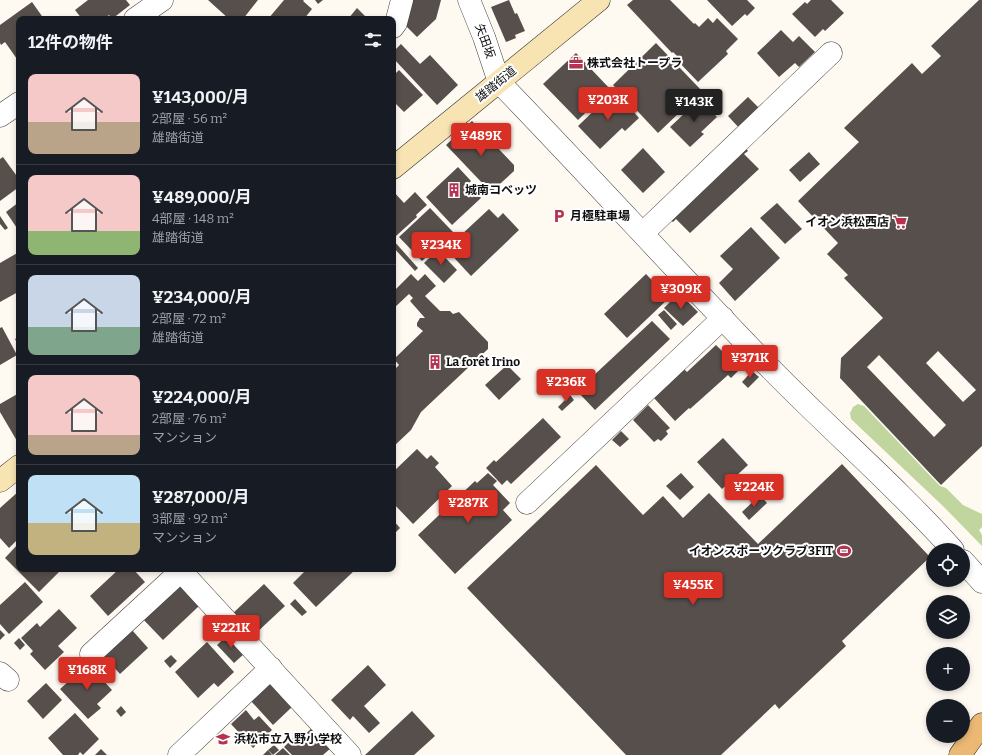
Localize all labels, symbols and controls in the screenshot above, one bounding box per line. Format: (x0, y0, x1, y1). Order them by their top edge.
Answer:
street label: 矢田坂 (472, 22, 498, 60)
icon: filters (362, 29, 384, 51)
text: 12件の物件 (28, 32, 113, 53)
office icon: 株式会社トープラ (568, 55, 584, 71)
place label: 株式会社トープラ (587, 56, 682, 70)
street label: 雄踏街道 (473, 63, 519, 105)
text: ¥143,000/月 (152, 87, 249, 108)
pin: ¥203K (580, 87, 636, 121)
pin: ¥143K (666, 89, 722, 123)
icon: home (60, 90, 108, 138)
text: ¥203K (587, 92, 629, 107)
text: ¥143K (674, 94, 714, 109)
text: 2部屋 · 56 m² (152, 111, 227, 126)
pin: ¥489K (453, 123, 509, 157)
text: ¥489K (460, 128, 502, 143)
text: 雄踏街道 (152, 130, 204, 145)
building icon: 城南コベッツ (446, 182, 462, 198)
place label: 城南コベッツ (465, 183, 537, 197)
text: ¥489,000/月 (152, 187, 252, 208)
icon: home (60, 191, 108, 239)
parking icon: 月極駐車場 (551, 208, 567, 224)
place label: 月極駐車場 (570, 209, 630, 223)
text: 4部屋 · 148 m² (152, 211, 234, 226)
supermarket icon: イオン浜松西店 (892, 214, 908, 230)
place label: イオン浜松西店 (805, 215, 889, 229)
text: 雄踏街道 (152, 230, 204, 245)
pin: ¥234K (413, 232, 469, 266)
text: ¥234K (420, 237, 462, 252)
pin: ¥309K (653, 276, 709, 310)
text: ¥309K (660, 281, 702, 296)
text: ¥234,000/月 (152, 287, 252, 308)
icon: home (60, 291, 108, 339)
text: 2部屋 · 72 m² (152, 311, 226, 326)
text: 雄踏街道 (152, 330, 204, 345)
pin: ¥371K (722, 345, 778, 379)
text: ¥371K (731, 350, 769, 365)
building icon: La forêt Irino (427, 354, 443, 370)
place label: La forêt Irino (446, 355, 520, 369)
pin: ¥236K (538, 369, 594, 403)
text: ¥236K (546, 374, 586, 389)
text: ¥224,000/月 (152, 387, 252, 408)
icon: home (60, 391, 108, 439)
text: 2部屋 · 76 m² (152, 411, 227, 426)
text: マンション (152, 430, 217, 445)
pin: ¥224K (726, 474, 782, 508)
text: ¥224K (734, 479, 774, 494)
text: ¥287,000/月 (152, 487, 250, 508)
pin: ¥287K (440, 490, 496, 524)
icon: home (60, 491, 108, 539)
text: ¥287K (448, 495, 488, 510)
text: 3部屋 · 92 m² (152, 511, 228, 526)
text: マンション (152, 530, 217, 545)
sports icon: イオンスポーツクラブ3FIT (836, 543, 852, 559)
map controls (926, 543, 970, 743)
button: locate (926, 543, 970, 587)
place label: イオンスポーツクラブ3FIT (689, 544, 834, 558)
pin: ¥455K (665, 572, 721, 606)
text: ¥455K (673, 577, 713, 592)
button: layers (926, 595, 970, 639)
pin: ¥221K (203, 615, 259, 649)
text: ¥221K (212, 620, 250, 635)
button: + (926, 647, 970, 691)
pin: ¥168K (59, 657, 115, 691)
text: ¥168K (67, 662, 107, 677)
button: − (926, 699, 970, 743)
school or university icon: 浜松市立入野小学校 (215, 731, 231, 747)
place label: 浜松市立入野小学校 (234, 732, 342, 746)

